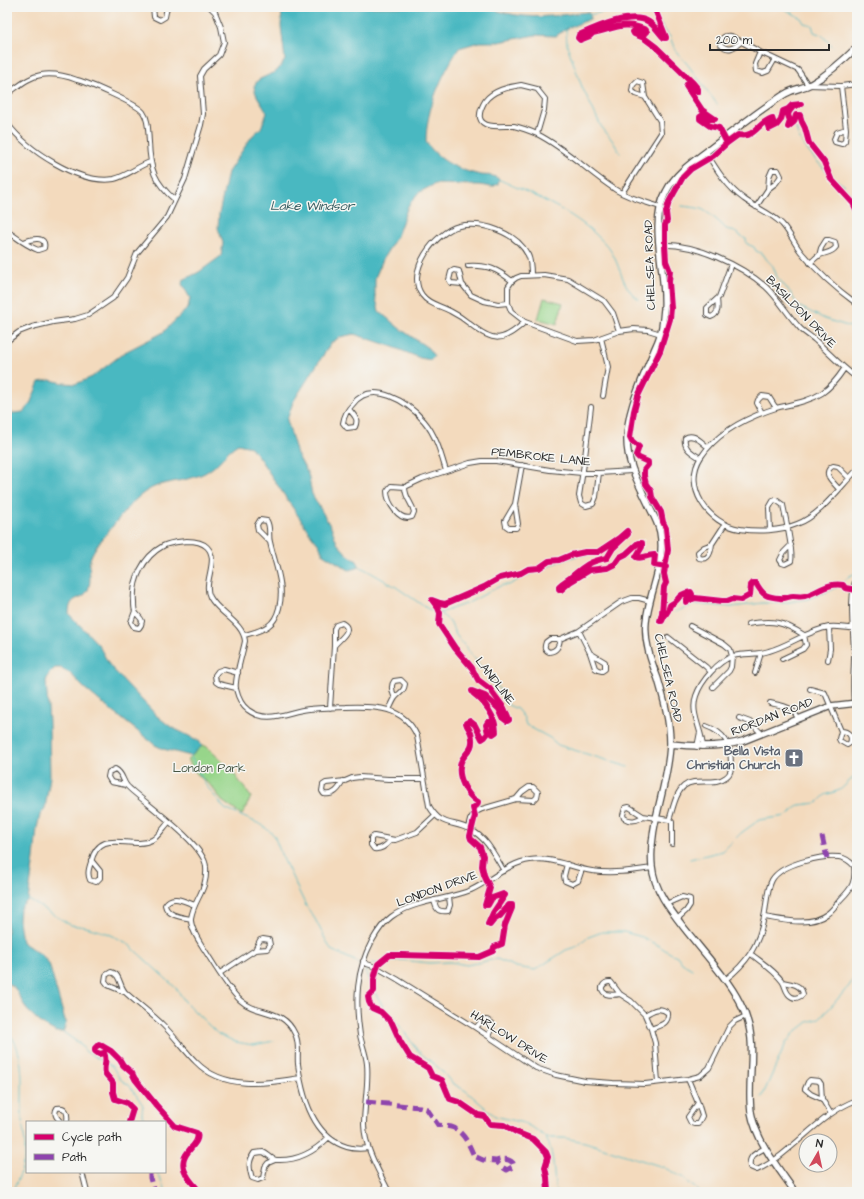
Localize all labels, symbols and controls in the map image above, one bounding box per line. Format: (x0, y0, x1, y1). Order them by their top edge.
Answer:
scale bar (710, 26, 829, 52)
text: 200 m (716, 32, 753, 49)
water label: Lake Windsor (270, 197, 356, 215)
street label: CHELSEA ROAD (640, 219, 660, 311)
street label: BASILDON DRIVE (762, 272, 840, 352)
street label: PEMBROKE LANE (491, 443, 591, 471)
street label: CHELSEA ROAD (650, 632, 687, 724)
street label: LANDLINE (471, 654, 519, 708)
street label: RIORDAN ROAD (728, 693, 816, 740)
place label: Bella Vista Christian Church (687, 743, 781, 774)
church icon: Bella Vista Christian Church (783, 747, 805, 769)
park label: London Park (173, 760, 246, 777)
street label: LONDON DRIVE (394, 867, 480, 911)
street label: HARLOW DRIVE (467, 1006, 551, 1068)
legend (26, 1121, 166, 1173)
text: Cycle path (62, 1129, 121, 1147)
north arrow (798, 1133, 838, 1173)
text: N (815, 1136, 824, 1152)
text: Path (62, 1149, 87, 1166)

